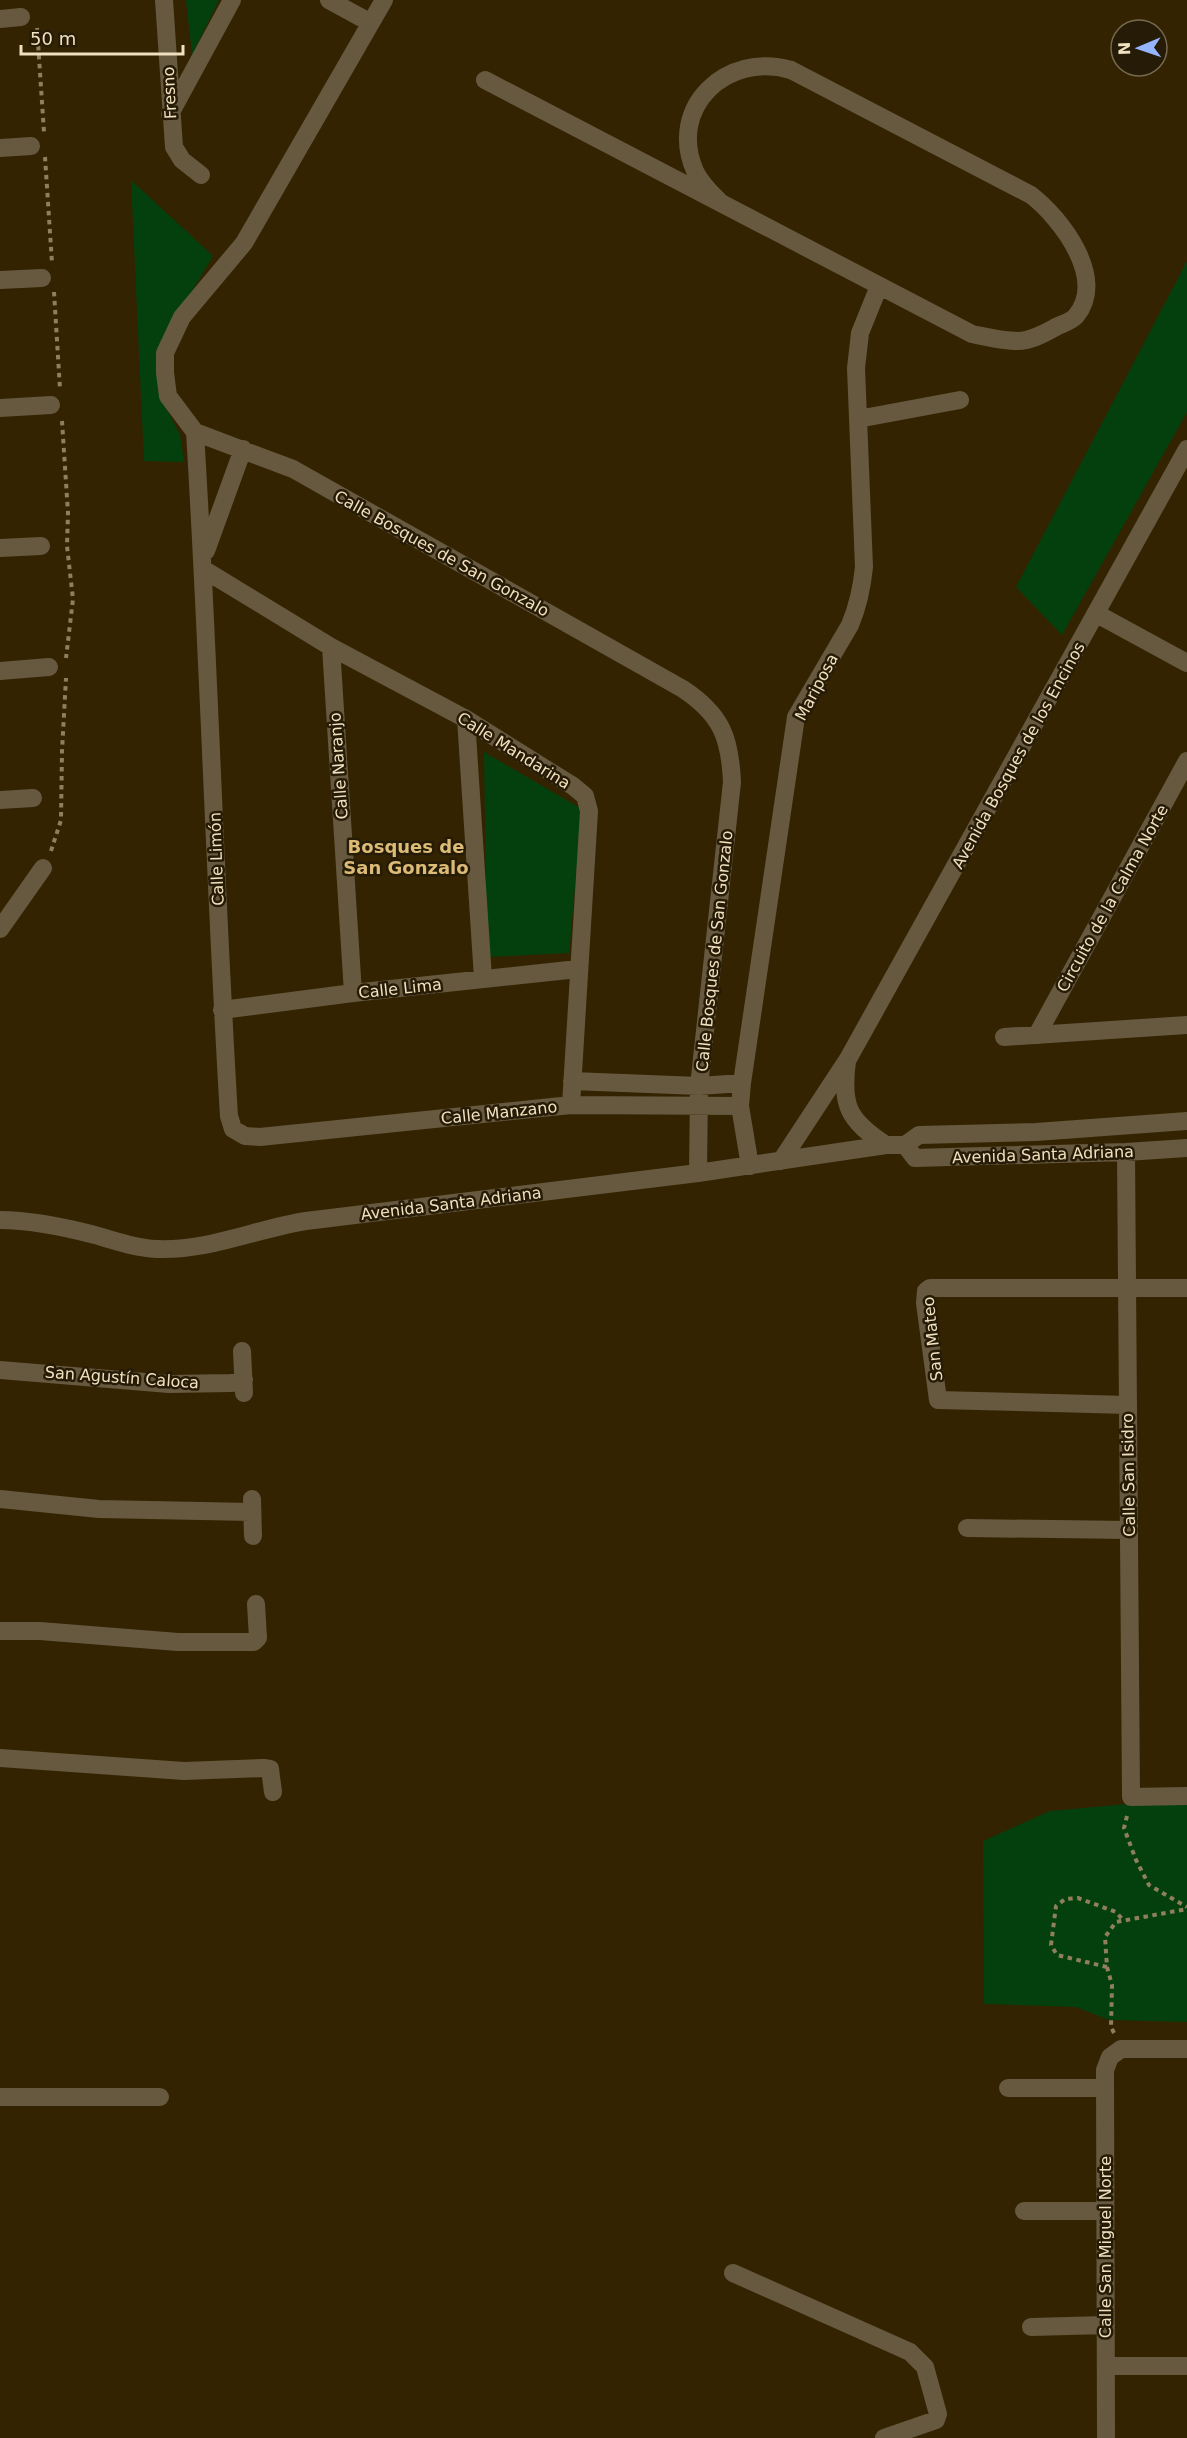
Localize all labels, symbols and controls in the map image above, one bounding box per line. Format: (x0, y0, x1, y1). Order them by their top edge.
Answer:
scale bar (21, 18, 183, 56)
north arrow (1109, 18, 1169, 78)
text: 50 m (30, 28, 76, 49)
text: N (1115, 41, 1134, 56)
street label: Fresno (159, 66, 180, 120)
street label: Calle Bosques de San Gonzalo (331, 486, 552, 621)
street label: Avenida Bosques de los Encinos (948, 639, 1089, 872)
street label: Mariposa (791, 651, 842, 724)
street label: Calle Mandarina (454, 708, 574, 793)
street label: Calle Naranjo (325, 712, 352, 820)
street label: Circuito de la Calma Norte (1053, 801, 1172, 995)
street label: Calle Limón (205, 812, 228, 906)
street label: Calle Bosques de San Gonzalo (692, 829, 737, 1073)
district label: Bosques de San Gonzalo (343, 836, 469, 878)
street label: Calle Lima (358, 975, 443, 1002)
street label: Calle Manzano (440, 1097, 558, 1128)
street label: Avenida Santa Adriana (952, 1142, 1134, 1167)
street label: Avenida Santa Adriana (360, 1183, 542, 1224)
street label: San Mateo (919, 1296, 946, 1382)
street label: San Agustín Caloca (44, 1363, 200, 1392)
street label: Calle San Isidro (1118, 1413, 1139, 1537)
street label: Calle San Miguel Norte (1096, 2156, 1115, 2338)

